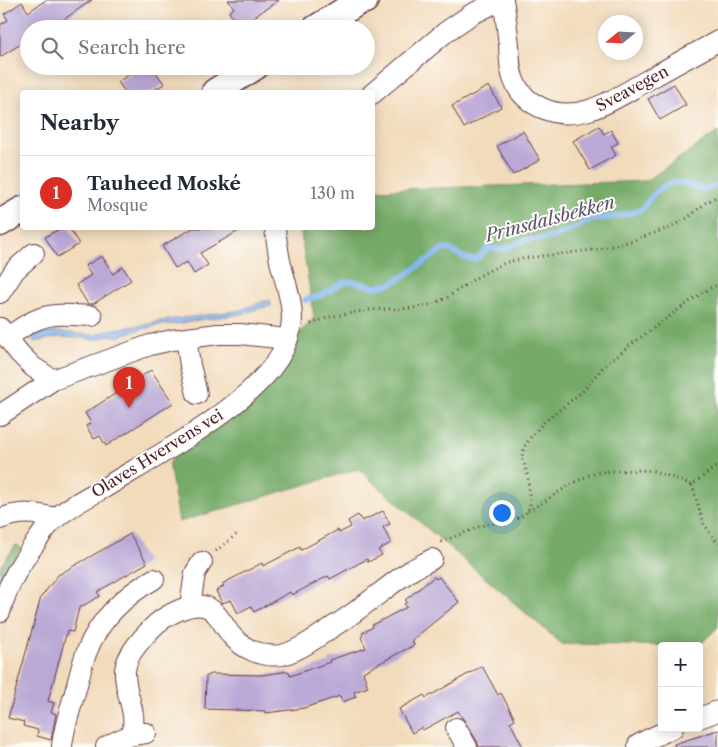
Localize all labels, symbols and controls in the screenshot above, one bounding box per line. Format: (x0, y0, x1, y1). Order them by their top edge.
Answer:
north arrow (598, 15, 643, 60)
search box (20, 20, 375, 75)
icon: search (38, 34, 66, 62)
text: Search here (78, 36, 186, 59)
street label: Sveavegen (592, 61, 672, 115)
text: Nearby (40, 110, 119, 135)
text: Tauheed Moské (87, 172, 241, 195)
text: 1 (52, 183, 60, 203)
text: 130 m (310, 183, 355, 203)
water label: Prinsdalsbekken (481, 191, 617, 247)
text: Mosque (87, 195, 148, 215)
pin: 1 (113, 367, 145, 408)
street label: Olaves Hvervens vei (87, 404, 227, 502)
your location (489, 500, 515, 526)
map controls (658, 642, 703, 732)
button: + (658, 642, 703, 687)
button: − (658, 687, 703, 732)

